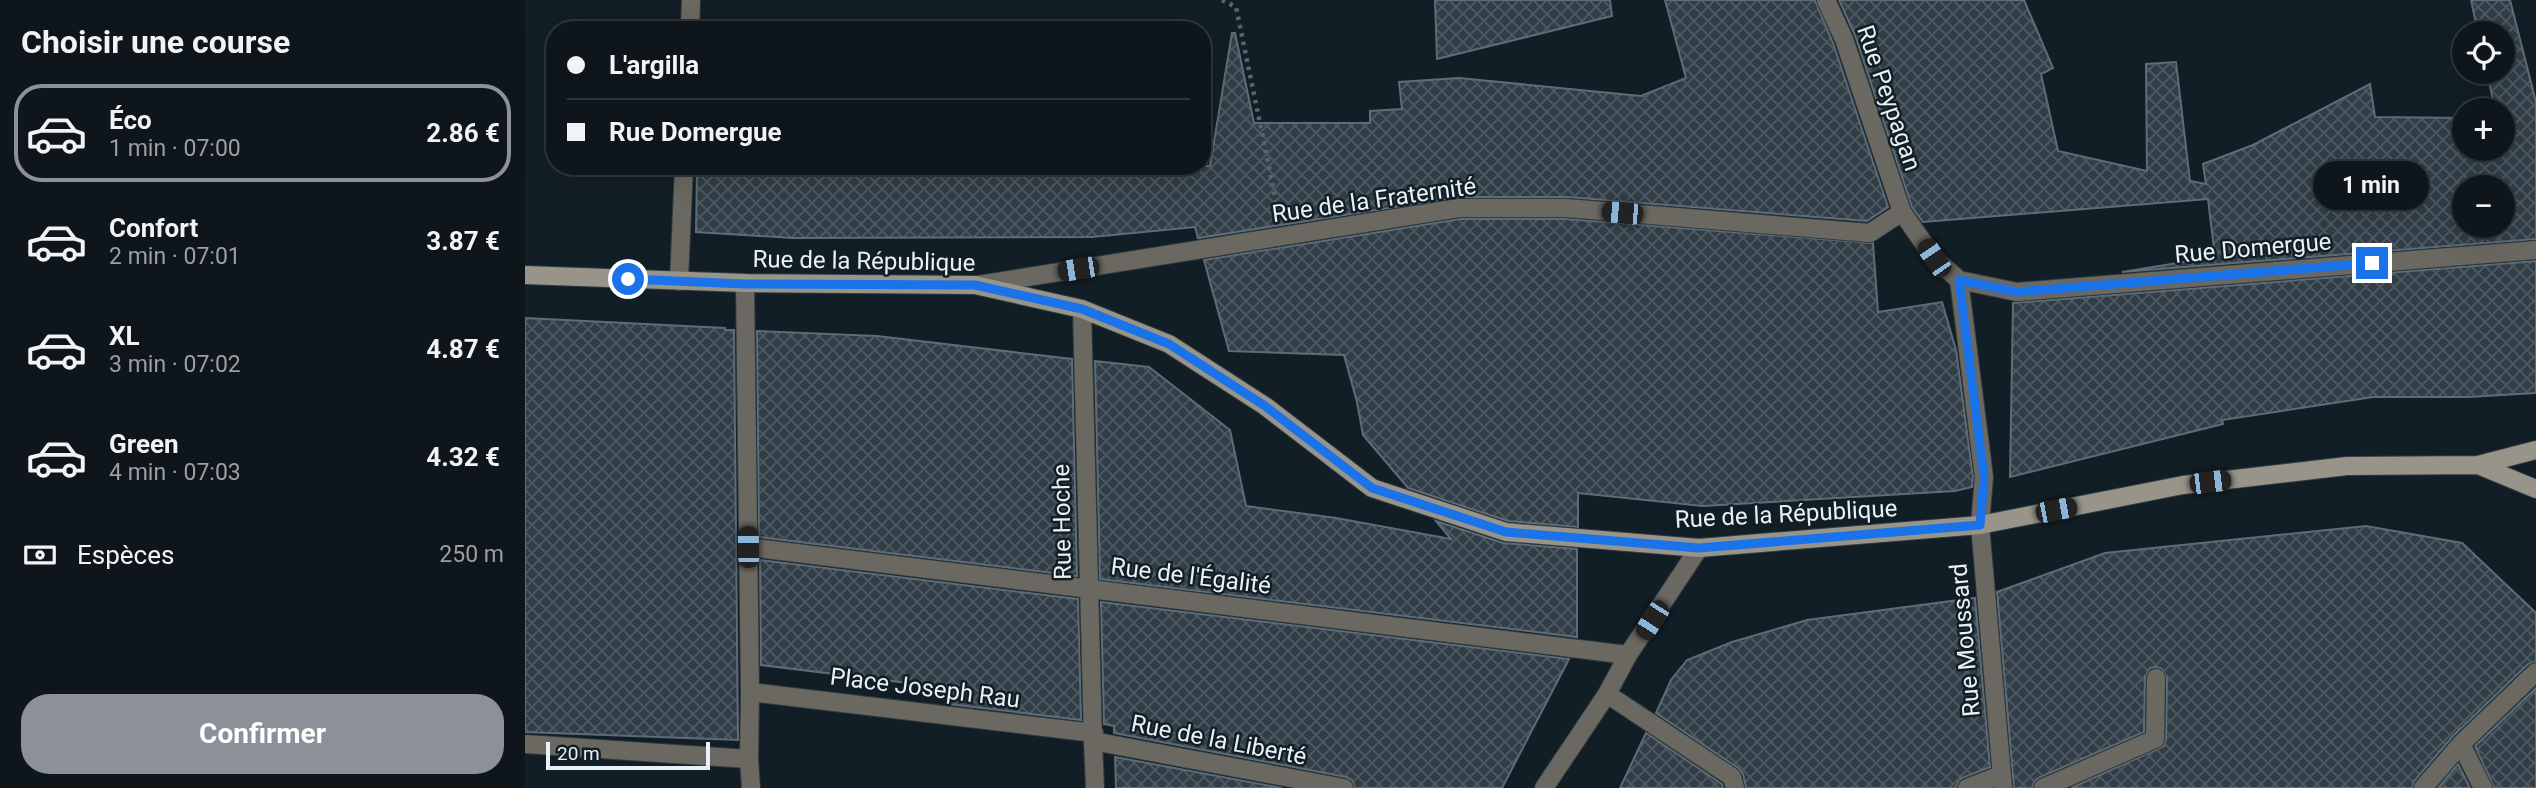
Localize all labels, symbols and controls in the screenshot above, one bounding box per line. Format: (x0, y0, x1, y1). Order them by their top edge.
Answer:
map controls (2452, 21, 2515, 238)
button: locate (2452, 21, 2515, 84)
street label: Rue Peypagan (1851, 22, 1927, 174)
text: Choisir une course (21, 23, 290, 61)
text: L'argilla (609, 50, 699, 80)
button: + (2452, 98, 2515, 161)
icon: car (25, 102, 88, 165)
text: Éco (109, 105, 152, 135)
text: Rue Domergue (609, 117, 782, 147)
text: 2.86 € (426, 118, 500, 148)
text: 1 min · 07:00 (109, 135, 241, 162)
callout: 1 min (2314, 162, 2430, 210)
street label: Rue de la Fraternité (1270, 172, 1478, 228)
text: 1 min (2342, 172, 2400, 199)
button: − (2452, 175, 2515, 238)
car (1601, 201, 1644, 225)
icon: car (25, 210, 88, 273)
text: Confort (109, 213, 198, 243)
text: 3.87 € (426, 226, 500, 256)
street label: Rue Domergue (2173, 227, 2333, 269)
car (1914, 235, 1955, 281)
text: 2 min · 07:01 (109, 243, 241, 270)
street label: Rue de la République (752, 245, 976, 277)
route end (2356, 247, 2388, 279)
car (1056, 255, 1101, 283)
route start (612, 263, 644, 295)
icon: car (25, 318, 88, 381)
text: XL (109, 321, 140, 351)
text: 4.87 € (426, 334, 500, 364)
text: 3 min · 07:02 (109, 351, 241, 378)
icon: car (25, 426, 88, 489)
text: Green (109, 429, 179, 459)
text: 4.32 € (426, 442, 500, 472)
text: 4 min · 07:03 (109, 459, 241, 486)
street label: Rue Hoche (1047, 464, 1077, 580)
car (2188, 469, 2233, 495)
street label: Rue de la République (1674, 494, 1898, 534)
car (2034, 496, 2079, 524)
car (738, 526, 759, 568)
icon: cash (21, 536, 59, 574)
text: Espèces (77, 540, 174, 570)
text: 250 m (439, 541, 504, 568)
street label: Rue de l'Égalité (1109, 552, 1273, 600)
street label: Rue Moussard (1944, 562, 1986, 718)
car (1632, 597, 1673, 643)
street label: Place Joseph Rau (828, 662, 1022, 714)
button: Confirmer (21, 694, 504, 774)
street label: Rue de la Liberté (1129, 709, 1309, 771)
scale bar (546, 739, 711, 771)
text: 20 m (557, 742, 600, 765)

